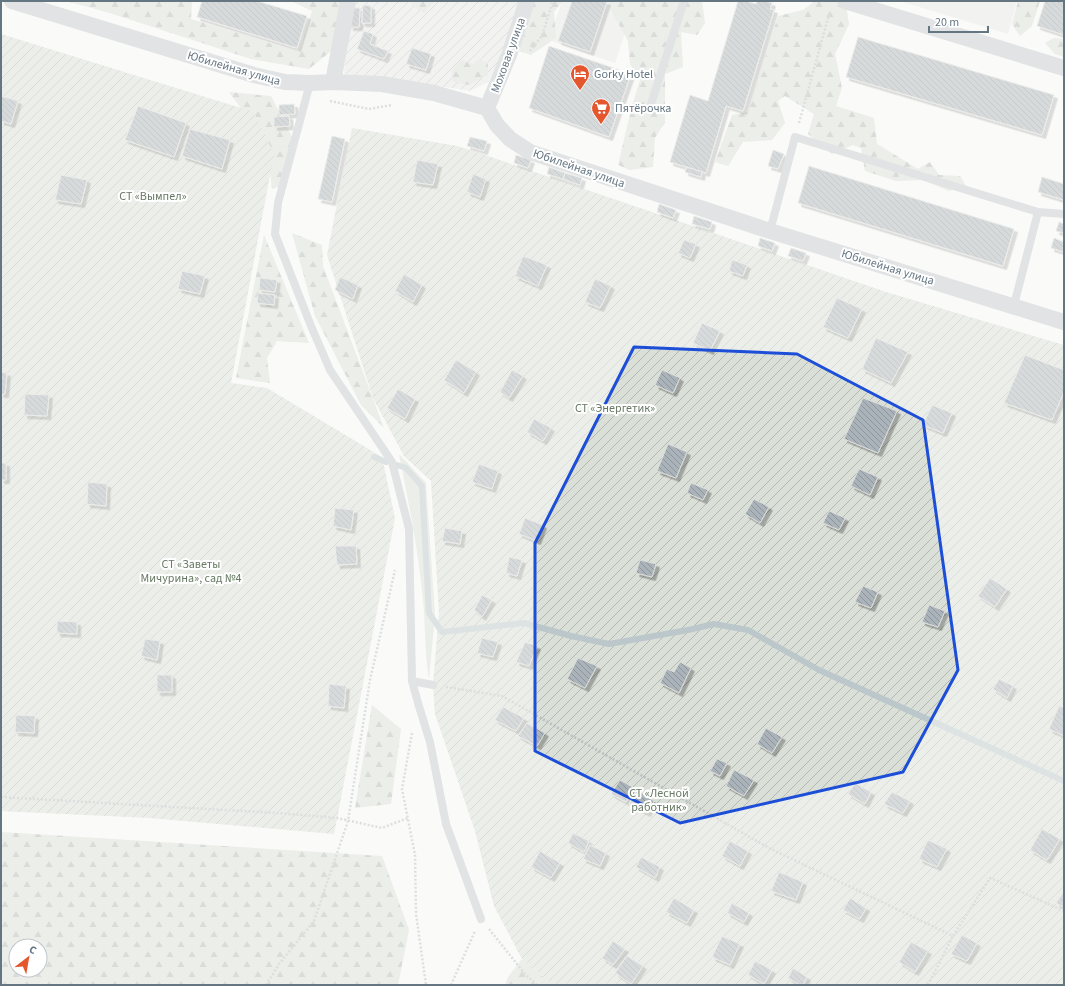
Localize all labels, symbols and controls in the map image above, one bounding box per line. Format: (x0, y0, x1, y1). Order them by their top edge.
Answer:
scale bar (929, 8, 988, 34)
text: 20 m (935, 14, 959, 31)
street label: Моховая улица (487, 15, 530, 95)
street label: Юбилейная улица (185, 47, 282, 90)
hotel icon: Gorky Hotel (569, 63, 591, 91)
place label: Gorky Hotel (594, 66, 653, 83)
supermarket icon: Пятёрочка (590, 97, 612, 125)
place label: Пятёрочка (615, 100, 671, 117)
street label: Юбилейная улица (531, 145, 627, 192)
park label: СТ «Вымпел» (119, 188, 187, 205)
street label: Юбилейная улица (839, 245, 936, 290)
park label: СТ «Энергетик» (575, 400, 655, 417)
park label: СТ «Заветы Мичурина», сад №4 (141, 556, 241, 587)
park label: СТ «Лесной работник» (629, 785, 689, 816)
north arrow (8, 938, 48, 978)
text: С (26, 942, 40, 958)

